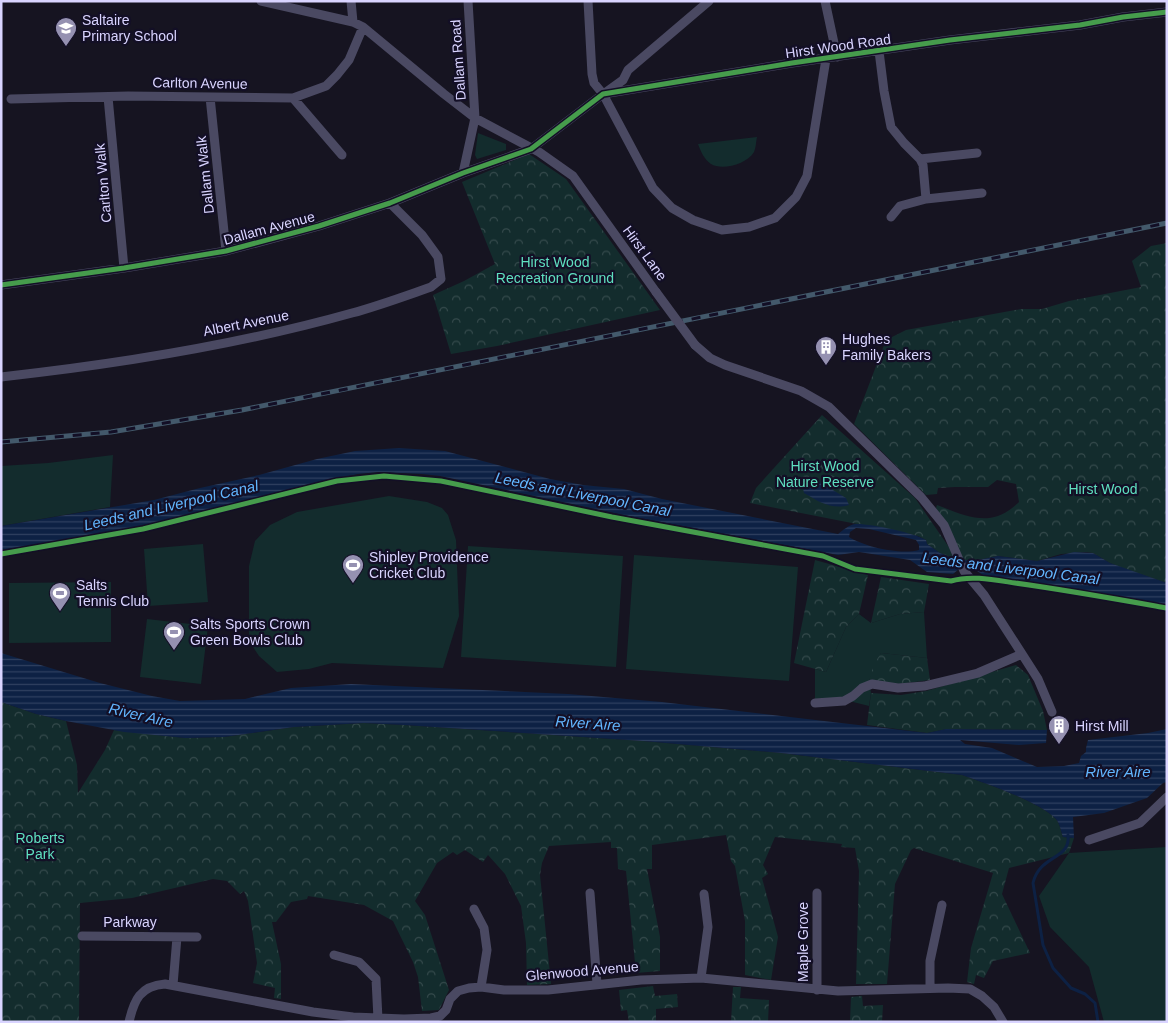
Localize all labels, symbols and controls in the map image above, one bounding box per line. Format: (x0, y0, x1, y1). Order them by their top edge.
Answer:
place label: Saltaire Primary School (82, 12, 177, 44)
school or university icon: Saltaire Primary School (54, 16, 78, 47)
street label: Dallam Road (447, 19, 469, 101)
street label: Hirst Wood Road (784, 31, 892, 61)
street label: Carlton Avenue (152, 74, 248, 92)
street label: Dallam Walk (193, 134, 217, 215)
street label: Carlton Walk (91, 142, 114, 223)
street label: Dallam Avenue (222, 208, 317, 248)
street label: Hirst Lane (620, 222, 670, 284)
park label: Hirst Wood Recreation Ground (496, 254, 614, 286)
street label: Albert Avenue (202, 307, 290, 339)
place label: Hughes Family Bakers (842, 331, 931, 363)
building icon: Hughes Family Bakers (814, 335, 838, 366)
park label: Hirst Wood Nature Reserve (776, 458, 874, 490)
water label: Leeds and Liverpool Canal (494, 469, 673, 519)
water label: Leeds and Liverpool Canal (82, 476, 261, 533)
park label: Hirst Wood (1069, 481, 1137, 497)
place label: Shipley Providence Cricket Club (369, 549, 489, 581)
water label: Leeds and Liverpool Canal (921, 549, 1101, 587)
sports icon: Shipley Providence Cricket Club (341, 553, 365, 584)
place label: Salts Tennis Club (76, 577, 149, 609)
sports icon: Salts Tennis Club (48, 581, 72, 612)
place label: Salts Sports Crown Green Bowls Club (190, 616, 310, 648)
sports icon: Salts Sports Crown Green Bowls Club (162, 620, 186, 651)
water label: River Aire (107, 699, 175, 731)
water label: River Aire (555, 712, 621, 734)
building icon: Hirst Mill (1047, 714, 1071, 745)
place label: Hirst Mill (1075, 718, 1129, 734)
water label: River Aire (1085, 763, 1151, 780)
park label: Roberts Park (15, 830, 65, 862)
street label: Maple Grove (795, 902, 811, 982)
street label: Parkway (103, 914, 157, 930)
street label: Glenwood Avenue (525, 958, 639, 984)

